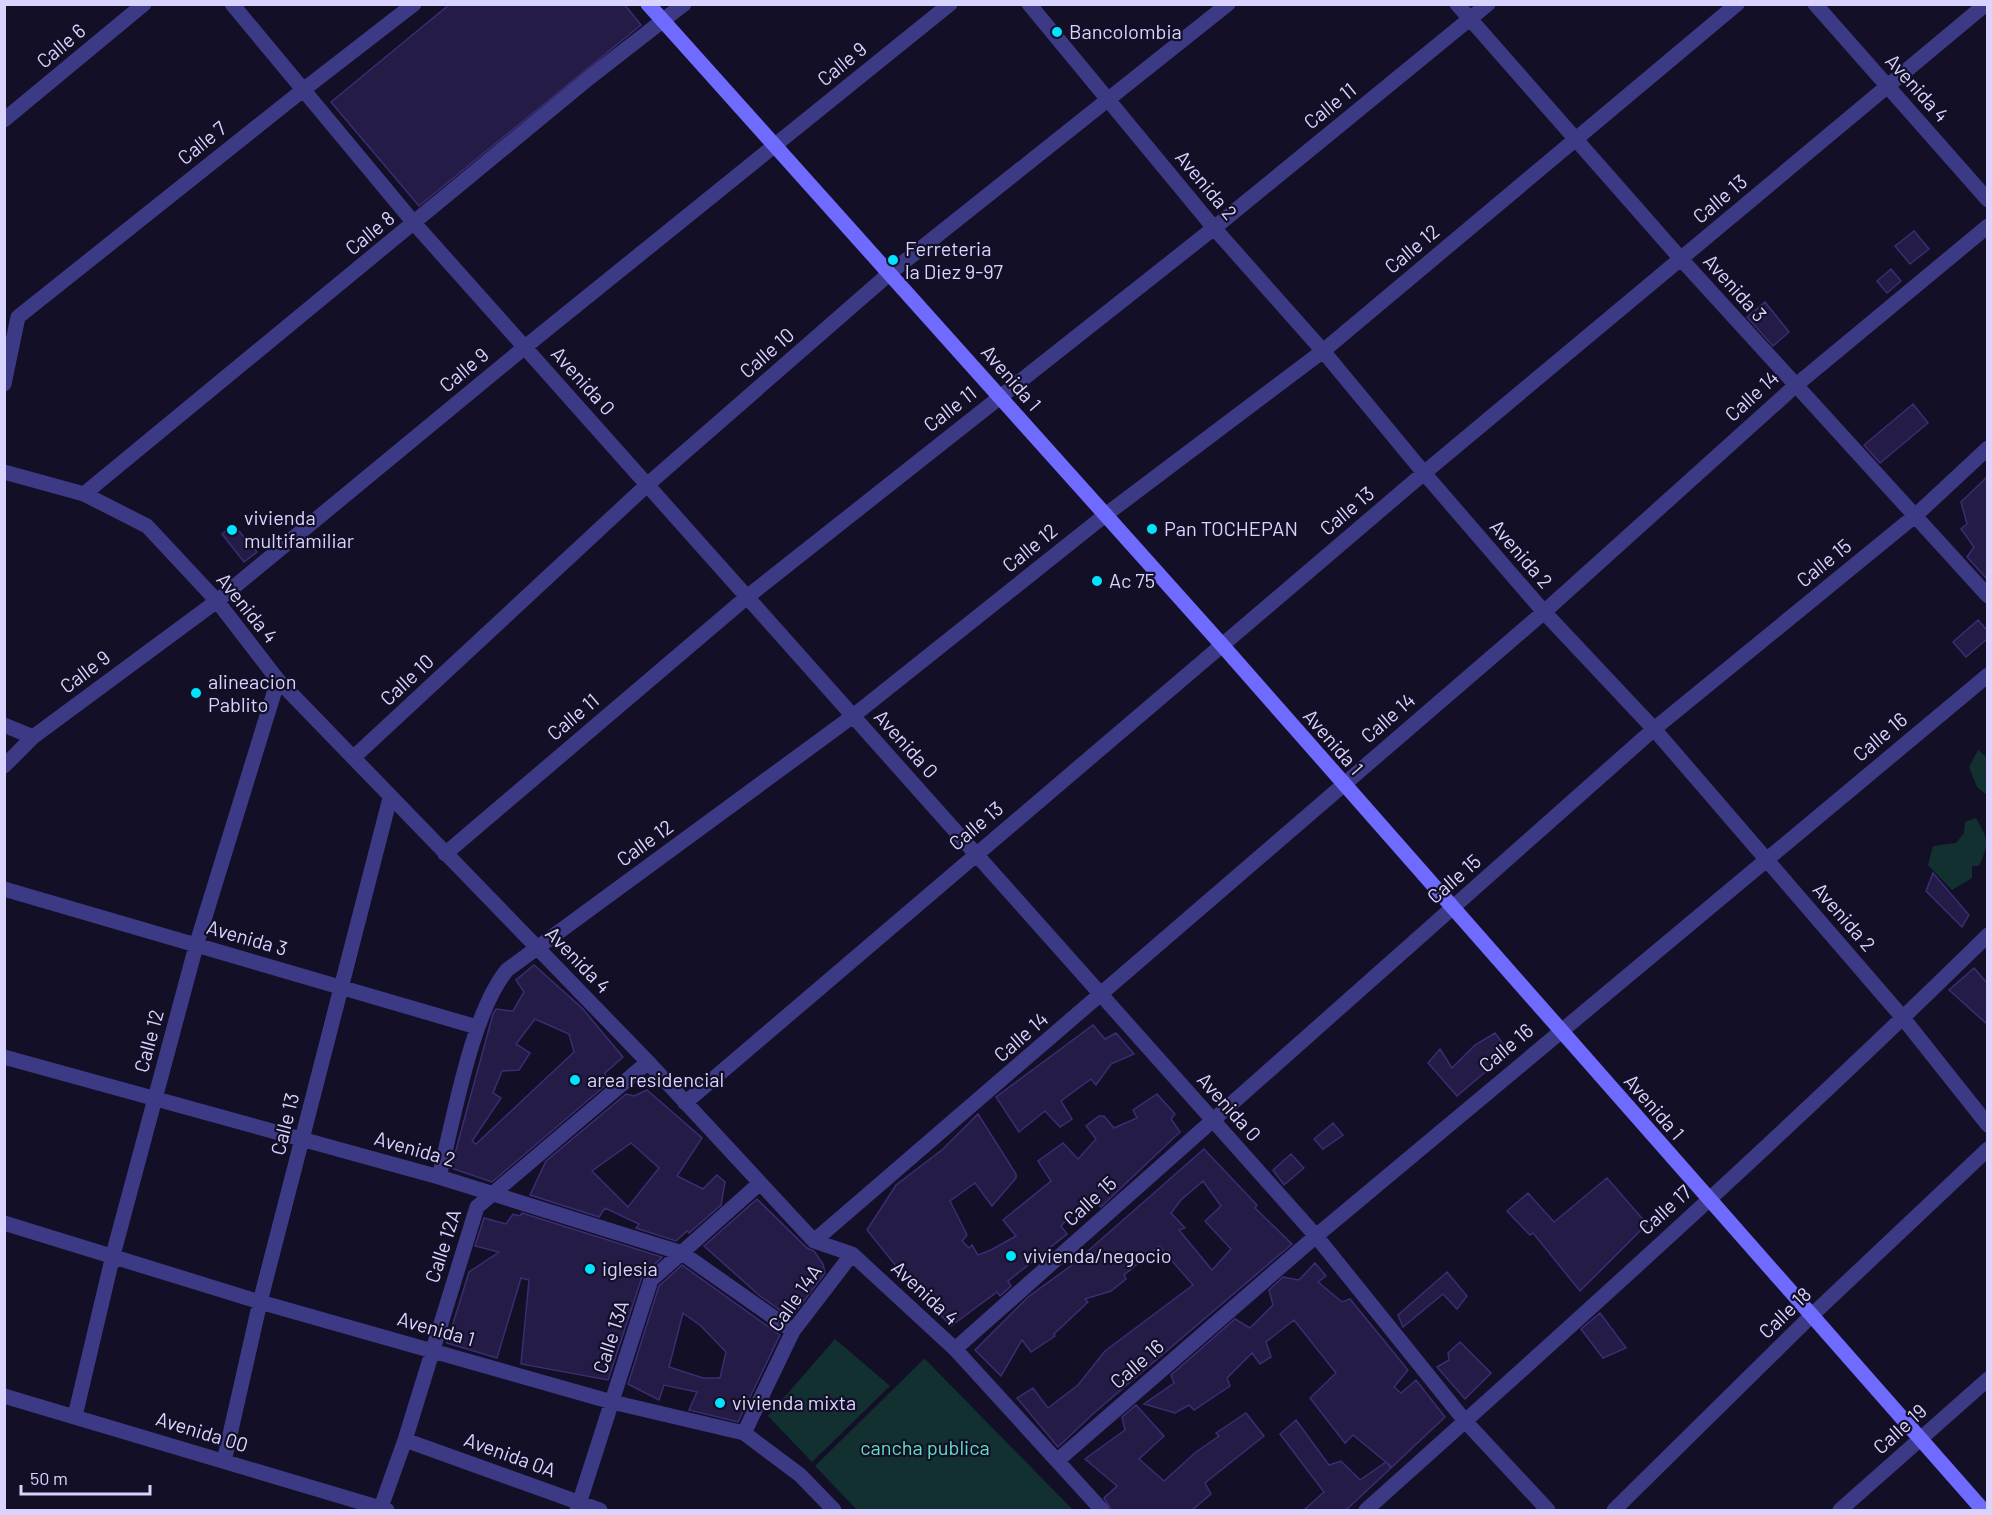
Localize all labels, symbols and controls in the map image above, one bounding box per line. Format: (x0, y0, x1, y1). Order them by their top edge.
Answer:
street label: Calle 6 (31, 18, 90, 73)
place label: Bancolombia (1069, 19, 1182, 43)
marker: Bancolombia (1050, 25, 1064, 39)
street label: Calle 9 (812, 36, 871, 90)
street label: Avenida 4 (1881, 48, 1955, 126)
street label: Calle 11 (1298, 77, 1360, 133)
street label: Calle 7 (172, 115, 231, 169)
street label: Avenida 2 (1171, 145, 1243, 224)
street label: Calle 13 (1687, 169, 1751, 228)
street label: Calle 8 (340, 205, 399, 259)
street label: Calle 12 (1379, 219, 1444, 278)
place label: Ferreteria la Diez 9-97 (905, 236, 1004, 283)
street label: Avenida 3 (1699, 249, 1772, 326)
marker: Ferreteria la Diez 9-97 (886, 253, 900, 267)
street label: Calle 10 (734, 322, 799, 382)
street label: Avenida 1 (977, 340, 1047, 415)
street label: Avenida 0 (547, 341, 621, 419)
street label: Calle 9 (434, 342, 493, 397)
street label: Calle 14 (1719, 365, 1783, 426)
street label: Calle 11 (918, 380, 980, 436)
street label: Calle 13 (1314, 481, 1378, 540)
place label: vivienda multifamiliar (244, 505, 354, 552)
street label: Avenida 2 (1485, 514, 1558, 593)
place label: Pan TOCHEPAN (1164, 516, 1298, 540)
street label: Calle 12 (997, 518, 1062, 577)
marker: Pan TOCHEPAN (1145, 522, 1159, 536)
marker: vivienda multifamiliar (225, 523, 239, 537)
street label: Calle 15 (1791, 533, 1856, 591)
street label: Avenida 4 (212, 567, 283, 647)
place label: Ac 75 (1109, 568, 1155, 592)
marker: Ac 75 (1090, 574, 1104, 588)
street label: Calle 9 (55, 645, 114, 698)
street label: Calle 10 (375, 649, 438, 710)
place label: alineacion Pablito (208, 669, 297, 716)
marker: alineacion Pablito (189, 686, 203, 700)
street label: Calle 14 (1355, 687, 1419, 747)
street label: Calle 11 (542, 688, 603, 745)
street label: Avenida 0 (870, 704, 944, 782)
street label: Avenida 1 (1299, 704, 1369, 779)
street label: Calle 16 (1847, 707, 1911, 766)
street label: Calle 13 (943, 796, 1007, 855)
street label: Calle 12 (612, 814, 677, 871)
street label: Calle 15 (1422, 848, 1485, 908)
street label: Avenida 2 (1808, 877, 1881, 956)
street label: Avenida 3 (204, 914, 290, 960)
street label: Avenida 4 (541, 921, 616, 998)
street label: Calle 14 (988, 1006, 1052, 1066)
street label: Calle 12 (128, 1007, 168, 1075)
street label: Calle 16 (1473, 1018, 1537, 1077)
place label: area residencial (587, 1067, 724, 1091)
street label: Avenida 0 (1193, 1067, 1267, 1145)
street label: Avenida 1 (1620, 1069, 1690, 1144)
marker: area residencial (568, 1073, 582, 1087)
street label: Calle 13 (265, 1090, 303, 1157)
street label: Avenida 2 (372, 1125, 459, 1171)
street label: Calle 15 (1058, 1170, 1121, 1230)
street label: Calle 17 (1633, 1179, 1696, 1239)
street label: Calle 12A (419, 1206, 465, 1286)
place label: vivienda/negocio (1023, 1243, 1172, 1267)
marker: vivienda/negocio (1004, 1249, 1018, 1263)
street label: Avenida 4 (887, 1255, 964, 1330)
place label: iglesia (602, 1256, 658, 1280)
street label: Calle 14A (762, 1259, 826, 1336)
marker: iglesia (583, 1262, 597, 1276)
street label: Calle 18 (1753, 1282, 1815, 1343)
street label: Calle 13A (587, 1297, 633, 1376)
street label: Avenida 1 (395, 1306, 478, 1351)
street label: Calle 16 (1105, 1333, 1168, 1393)
place label: vivienda mixta (732, 1390, 856, 1414)
marker: vivienda mixta (713, 1396, 727, 1410)
street label: Calle 19 (1868, 1398, 1931, 1458)
street label: Avenida 00 (153, 1406, 251, 1456)
street label: Avenida 0A (461, 1426, 559, 1482)
park label: cancha publica (860, 1435, 990, 1459)
scale bar (21, 1458, 150, 1496)
text: 50 m (30, 1467, 68, 1489)

